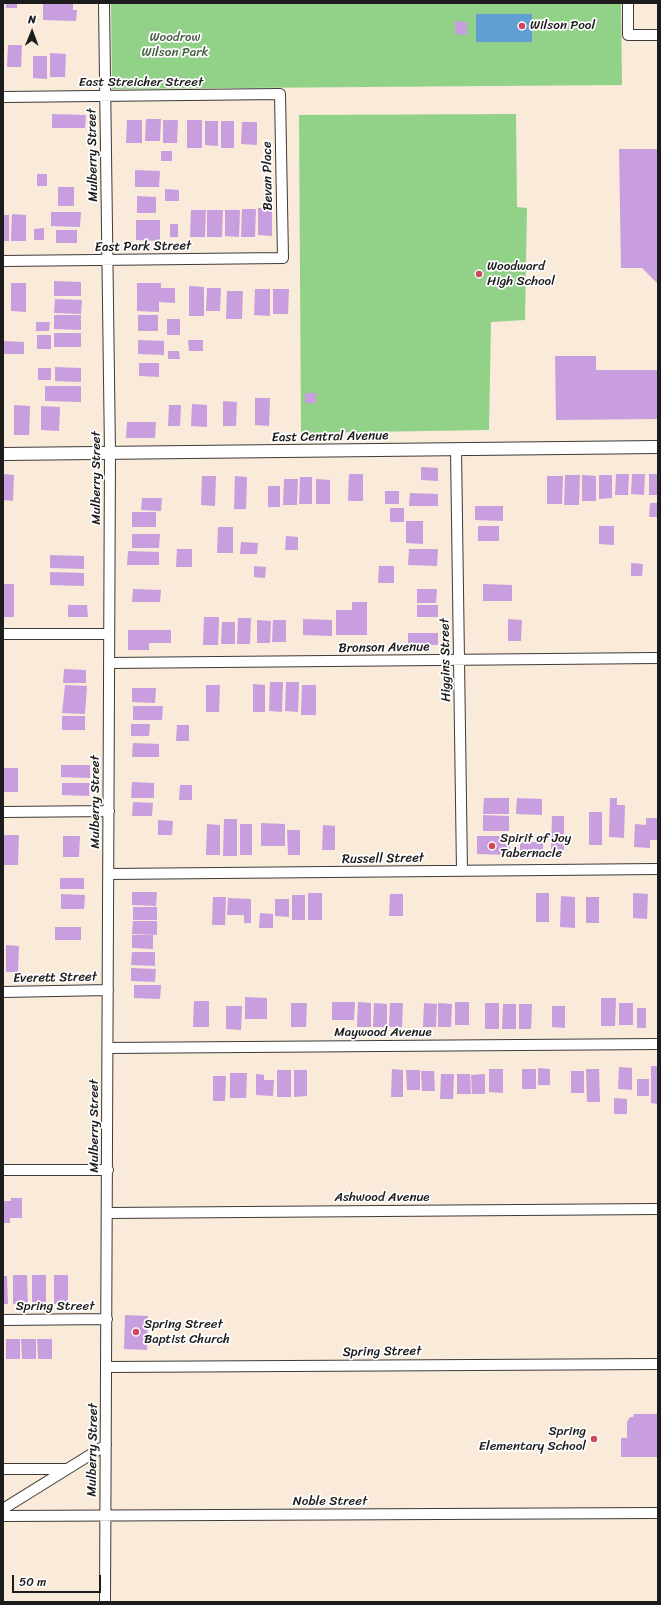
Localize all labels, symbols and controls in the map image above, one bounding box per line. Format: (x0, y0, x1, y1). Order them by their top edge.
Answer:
text: N (28, 10, 36, 29)
north arrow (12, 12, 52, 52)
place label: Wilson Pool (530, 18, 595, 34)
marker: Wilson Pool (517, 21, 527, 31)
park label: Woodrow Wilson Park (142, 30, 208, 61)
street label: East Streicher Street (79, 75, 203, 91)
street label: Mulberry Street (84, 108, 102, 202)
street label: Bevan Place (260, 141, 276, 211)
street label: East Park Street (95, 238, 191, 256)
place label: Woodward High School (487, 259, 555, 290)
marker: Woodward High School (474, 269, 484, 279)
street label: East Central Avenue (272, 428, 388, 446)
street label: Mulberry Street (89, 431, 105, 525)
street label: Higgins Street (437, 618, 455, 702)
street label: Bronson Avenue (338, 639, 430, 657)
street label: Mulberry Street (88, 755, 104, 849)
place label: Spirit of Joy Tabernacle (500, 831, 571, 862)
marker: Spirit of Joy Tabernacle (487, 841, 497, 851)
street label: Russell Street (342, 850, 424, 868)
street label: Everett Street (13, 969, 97, 987)
street label: Maywood Avenue (334, 1025, 432, 1041)
street label: Mulberry Street (87, 1079, 103, 1173)
street label: Ashwood Avenue (334, 1190, 430, 1206)
street label: Spring Street (16, 1299, 94, 1315)
place label: Spring Street Baptist Church (144, 1317, 230, 1348)
marker: Spring Street Baptist Church (131, 1327, 141, 1337)
street label: Spring Street (343, 1344, 421, 1360)
street label: Mulberry Street (84, 1403, 102, 1497)
place label: Spring Elementary School (479, 1424, 586, 1455)
marker: Spring Elementary School (589, 1434, 599, 1444)
street label: Noble Street (293, 1494, 367, 1510)
scale bar (14, 1567, 103, 1593)
text: 50 m (19, 1571, 46, 1593)

